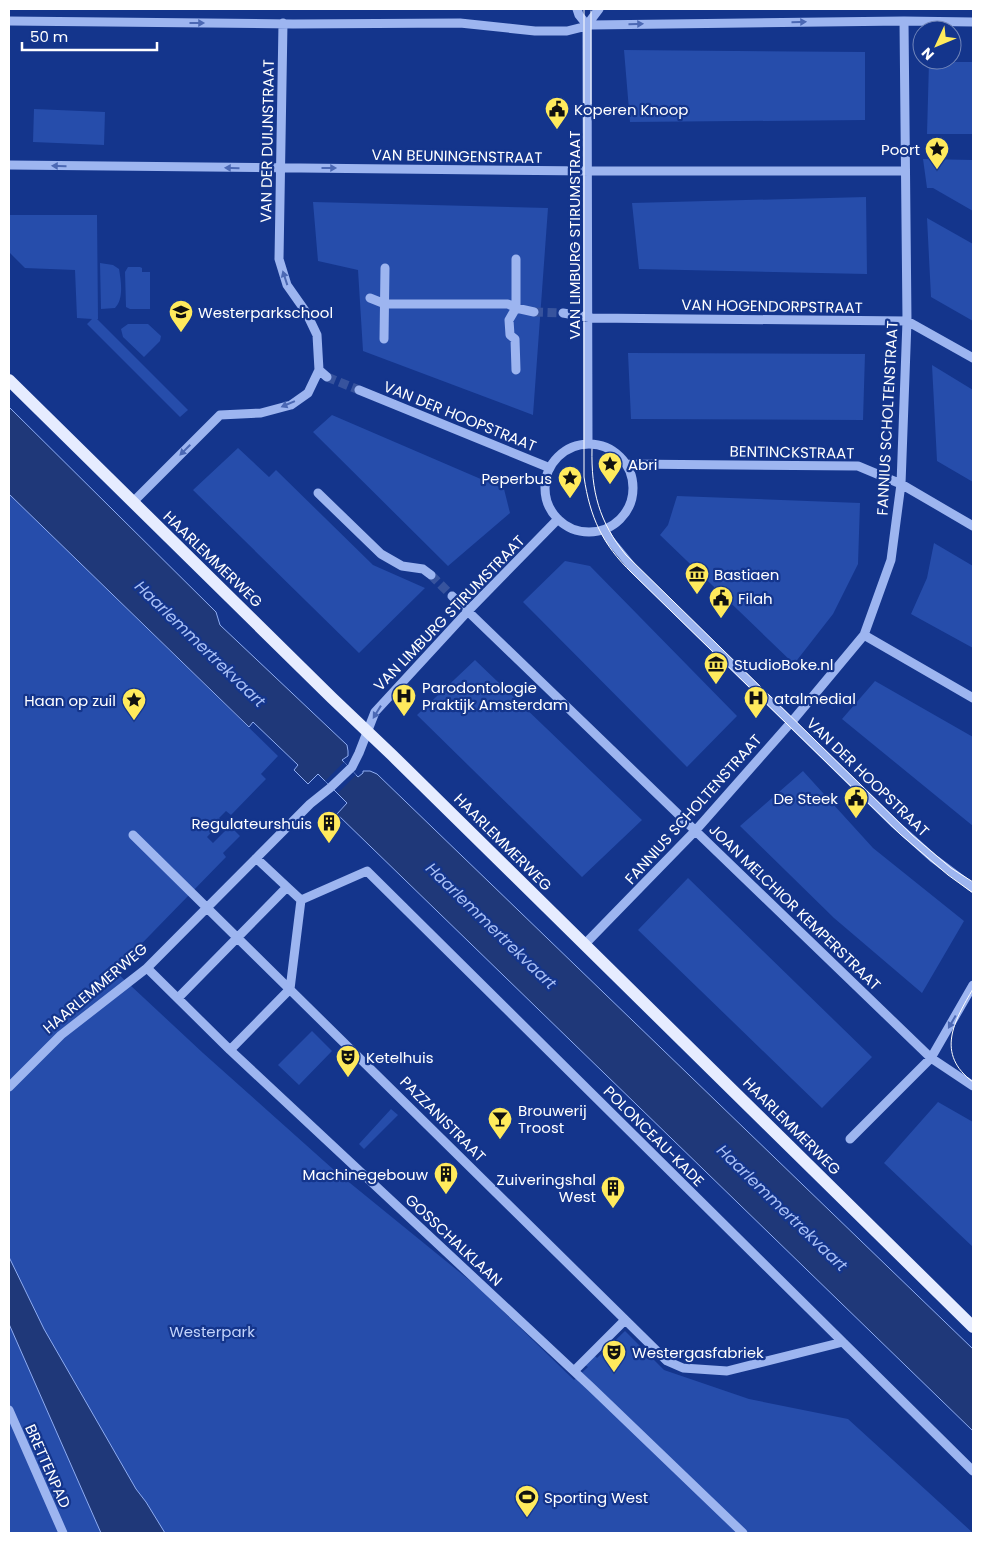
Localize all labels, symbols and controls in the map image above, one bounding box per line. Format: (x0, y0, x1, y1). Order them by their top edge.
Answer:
one-way arrow (791, 18, 807, 26)
one-way arrow (190, 19, 206, 27)
scale bar (22, 20, 158, 52)
one-way arrow (628, 20, 644, 28)
north arrow (912, 20, 962, 70)
text: 50 m (30, 26, 68, 47)
text: N (917, 43, 938, 65)
street label: VAN DER DUIJNSTRAAT (255, 59, 279, 223)
public building icon: Koperen Knoop (544, 96, 570, 130)
place label: Koperen Knoop (574, 99, 688, 120)
street label: VAN LIMBURG STIRUMSTRAAT (564, 130, 585, 340)
place icon: Poort (924, 136, 950, 170)
place label: Poort (881, 139, 920, 160)
street label: VAN BEUNINGENSTRAAT (371, 144, 543, 168)
one-way arrow (51, 162, 67, 170)
one-way arrow (223, 163, 239, 171)
one-way arrow (321, 164, 337, 172)
one-way arrow (280, 270, 288, 285)
street label: VAN HOGENDORPSTRAAT (681, 294, 863, 318)
school or university icon: Westerparkschool (168, 299, 194, 333)
place label: Westerparkschool (198, 302, 333, 323)
street label: FANNIUS SCHOLTENSTRAAT (871, 320, 903, 516)
street label: VAN DER HOOPSTRAAT (380, 376, 540, 456)
one-way arrow (281, 400, 296, 409)
street label: BENTINCKSTRAAT (729, 440, 855, 464)
one-way arrow (179, 443, 191, 455)
place icon: Abri (597, 451, 623, 485)
place label: Abri (628, 454, 658, 475)
place icon: Peperbus (557, 465, 583, 499)
place label: Peperbus (481, 468, 552, 489)
street label: HAARLEMMERWEG (159, 506, 267, 612)
street label: VAN LIMBURG STIRUMSTRAAT (369, 530, 529, 696)
museum icon: Bastiaen (684, 561, 710, 595)
place label: Bastiaen (714, 564, 779, 585)
water label: Haarlemmertrekvaart (130, 575, 271, 713)
public building icon: Filah (708, 585, 734, 619)
place label: Filah (738, 588, 773, 609)
museum icon: StudioBoke.nl (703, 651, 729, 685)
place label: StudioBoke.nl (734, 654, 834, 675)
place label: Parodontologie Praktijk Amsterdam (422, 677, 568, 715)
hospital icon: Parodontologie Praktijk Amsterdam (391, 683, 417, 717)
hospital icon: atalmedial (743, 685, 769, 719)
place icon: Haan op zuil (121, 687, 147, 721)
place label: atalmedial (774, 688, 856, 709)
place label: Haan op zuil (24, 690, 116, 711)
one-way arrow (372, 705, 381, 719)
street label: VAN DER HOOPSTRAAT (802, 713, 934, 841)
street label: FANNIUS SCHOLTENSTRAAT (620, 729, 766, 889)
public building icon: De Steek (843, 785, 869, 819)
street label: HAARLEMMERWEG (449, 788, 557, 896)
place label: De Steek (773, 788, 838, 809)
building icon: Regulateurshuis (316, 810, 342, 844)
place label: Regulateurshuis (192, 813, 312, 834)
street label: JOAN MELCHIOR KEMPERSTRAAT (704, 819, 886, 995)
water label: Haarlemmertrekvaart (421, 857, 562, 995)
street label: HAARLEMMERWEG (38, 938, 152, 1038)
one-way arrow (948, 1015, 957, 1028)
theatre icon: Ketelhuis (335, 1044, 361, 1078)
place label: Ketelhuis (366, 1047, 434, 1068)
street label: PAZZANISTRAAT (395, 1071, 491, 1167)
street label: HAARLEMMERWEG (738, 1072, 846, 1180)
street label: POLONCEAU-KADE (599, 1081, 709, 1191)
place label: Brouwerij Troost (518, 1100, 587, 1138)
bar icon: Brouwerij Troost (487, 1106, 513, 1140)
water label: Haarlemmertrekvaart (712, 1139, 853, 1277)
building icon: Machinegebouw (433, 1161, 459, 1195)
place label: Machinegebouw (303, 1164, 429, 1185)
place label: Zuiveringshal West (497, 1169, 596, 1207)
building icon: Zuiveringshal West (600, 1175, 626, 1209)
street label: GOSSCHALKLAAN (401, 1189, 507, 1291)
park label: Westerpark (169, 1321, 255, 1342)
theatre icon: Westergasfabriek (601, 1339, 627, 1373)
place label: Westergasfabriek (632, 1342, 764, 1363)
street label: BRETTENPAD (20, 1421, 76, 1511)
sports icon: Sporting West (514, 1484, 540, 1518)
place label: Sporting West (544, 1487, 648, 1508)

